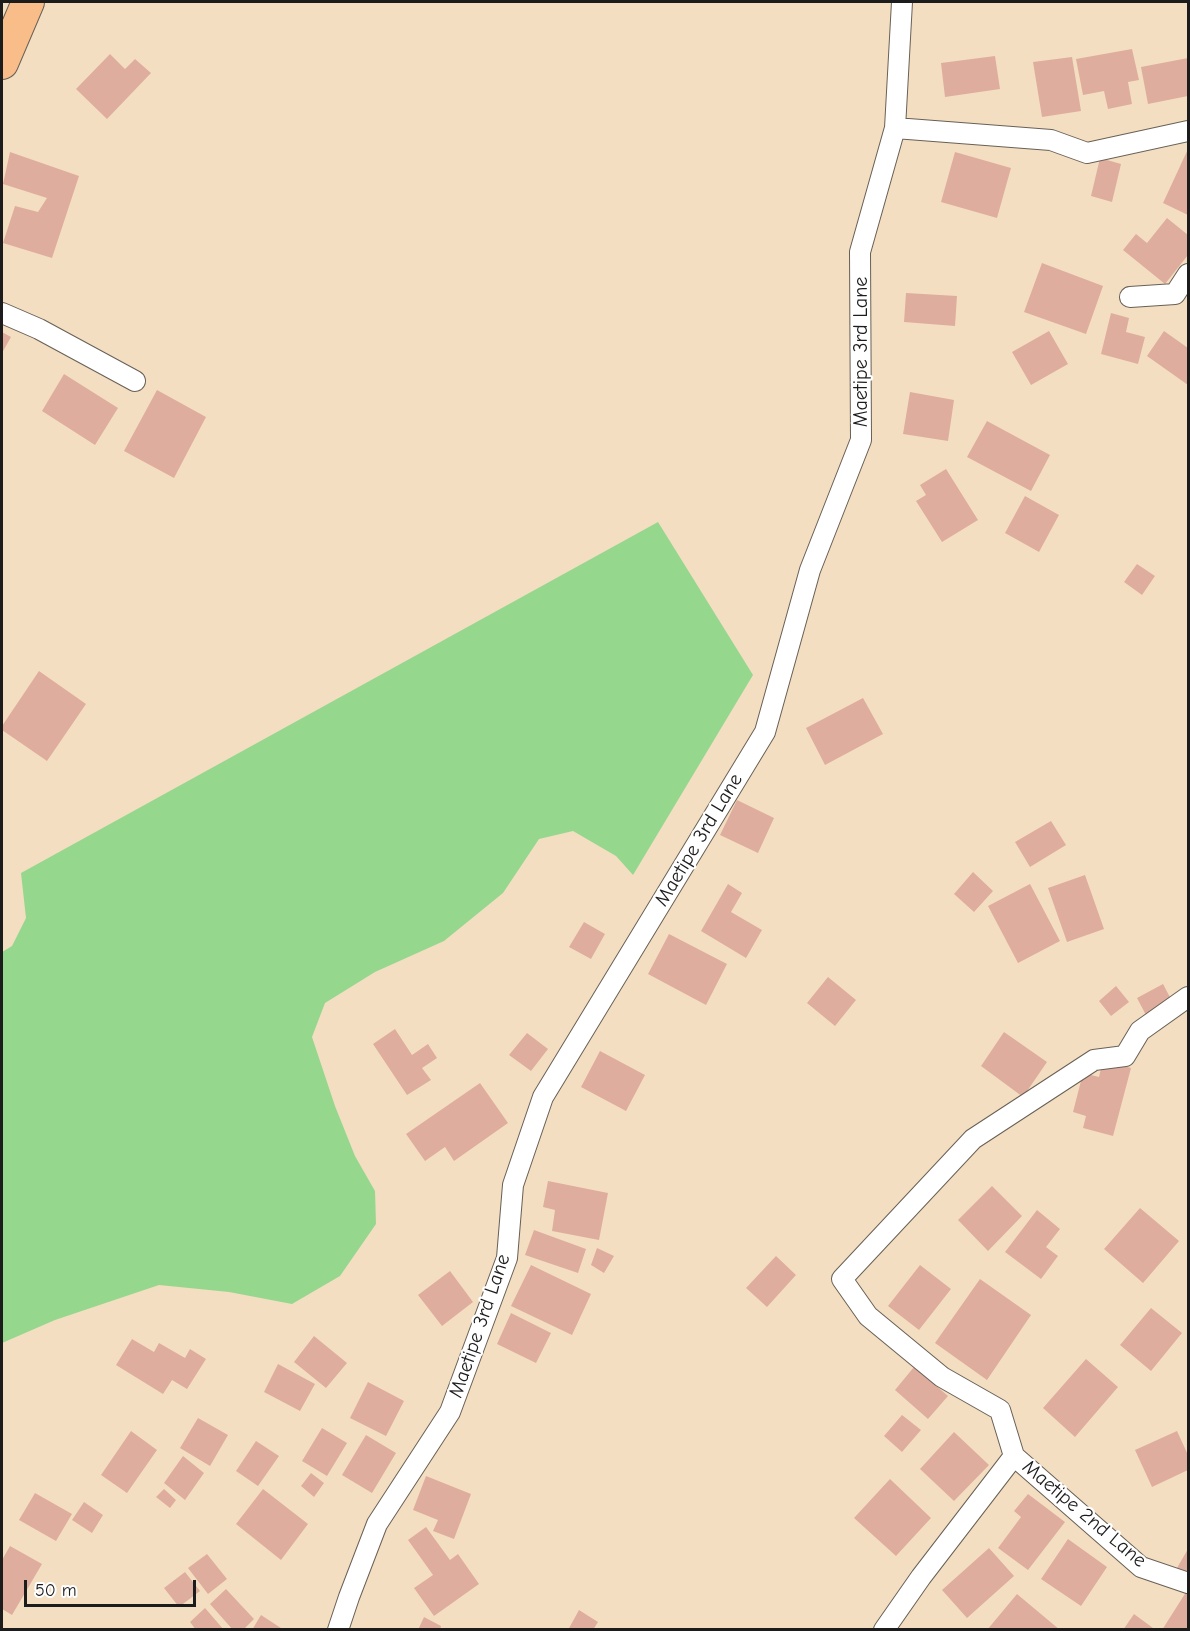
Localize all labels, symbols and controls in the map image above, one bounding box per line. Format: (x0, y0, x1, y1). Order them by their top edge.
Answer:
street label: Maetipe 3rd Lane (849, 277, 873, 427)
street label: Maetipe 3rd Lane (650, 769, 748, 911)
street label: Maetipe 3rd Lane (444, 1251, 516, 1401)
street label: Maetipe 2nd Lane (1017, 1455, 1151, 1573)
scale bar (27, 1568, 200, 1606)
text: 50 m (35, 1580, 77, 1601)

